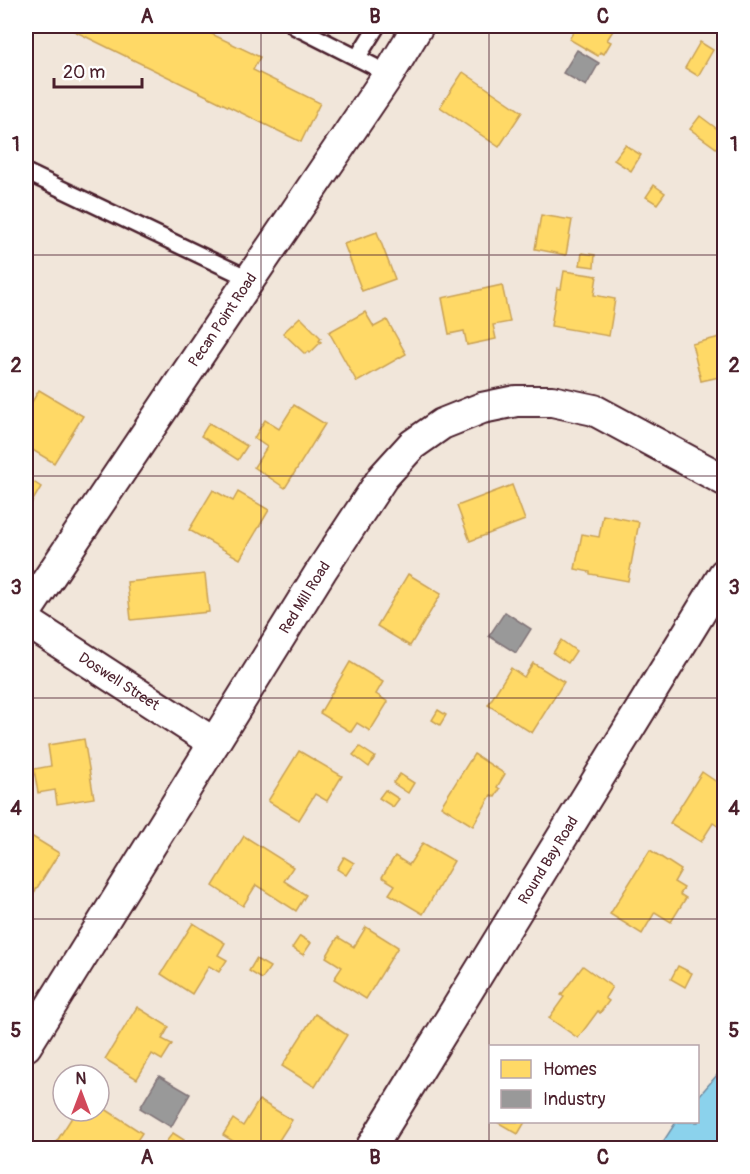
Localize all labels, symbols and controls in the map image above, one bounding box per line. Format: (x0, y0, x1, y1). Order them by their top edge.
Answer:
text: A (141, 4, 154, 29)
text: B (369, 4, 381, 29)
text: C (597, 4, 609, 29)
scale bar (54, 51, 142, 89)
text: 20 m (63, 61, 105, 84)
text: 1 (12, 132, 20, 157)
text: 1 (730, 132, 738, 157)
street label: Pecan Point Road (184, 269, 261, 371)
text: 2 (10, 353, 22, 378)
text: 2 (728, 353, 740, 378)
street label: Red Mill Road (275, 558, 334, 637)
text: 3 (10, 575, 22, 600)
text: 3 (728, 575, 740, 600)
street label: Doswell Street (75, 648, 164, 715)
text: 4 (10, 796, 22, 821)
text: 4 (728, 796, 740, 821)
street label: Round Bay Road (514, 813, 582, 908)
text: 5 (11, 1018, 22, 1043)
text: 5 (729, 1018, 740, 1043)
legend (489, 1045, 699, 1123)
text: Homes (543, 1058, 596, 1081)
north arrow (51, 1063, 111, 1123)
text: N (76, 1069, 87, 1089)
text: Industry (543, 1088, 606, 1111)
text: A (141, 1145, 154, 1170)
text: B (369, 1145, 381, 1170)
text: C (597, 1145, 609, 1170)

